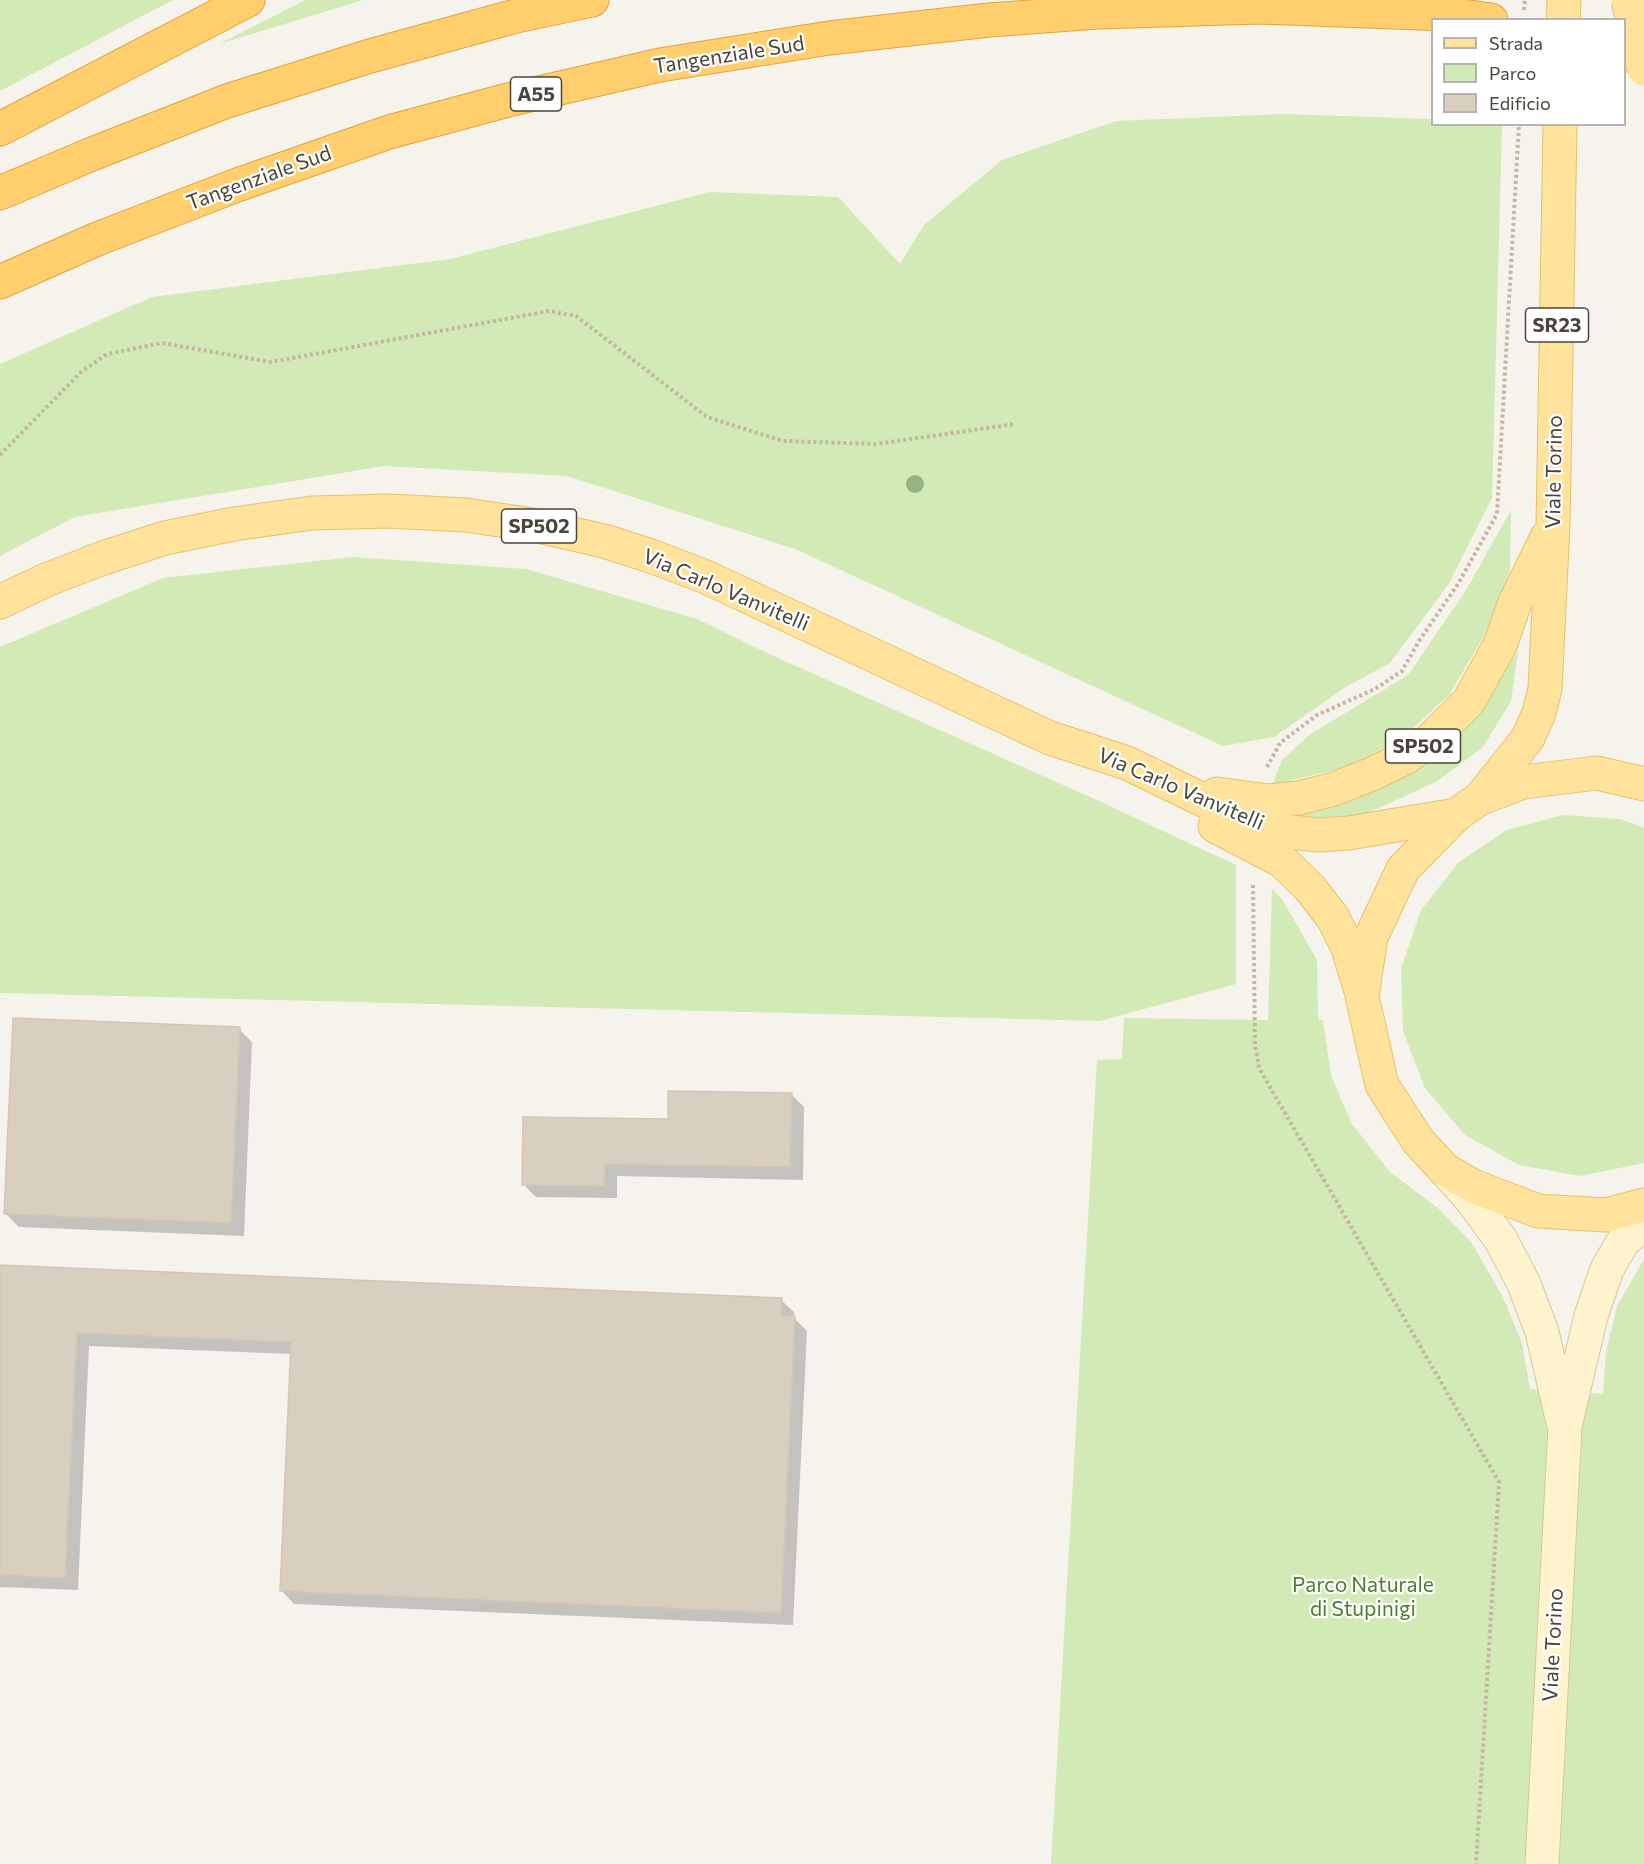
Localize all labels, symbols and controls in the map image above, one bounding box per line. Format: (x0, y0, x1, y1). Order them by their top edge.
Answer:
legend (1431, 18, 1626, 126)
street label: Tangenziale Sud (652, 31, 806, 79)
text: Strada (1489, 32, 1543, 54)
text: Parco (1489, 62, 1536, 84)
road number: A55 (510, 77, 562, 111)
text: Edificio (1489, 92, 1551, 114)
street label: Tangenziale Sud (183, 140, 335, 216)
road number: SR23 (1526, 308, 1588, 342)
street label: Viale Torino (1540, 415, 1568, 529)
road number: SP502 (502, 509, 576, 543)
street label: Via Carlo Vanvitelli (639, 544, 813, 636)
road number: SP502 (1386, 729, 1460, 763)
street label: Via Carlo Vanvitelli (1094, 743, 1268, 835)
park label: Parco Naturale di Stupinigi (1292, 1572, 1434, 1622)
street label: Viale Torino (1537, 1587, 1569, 1703)

